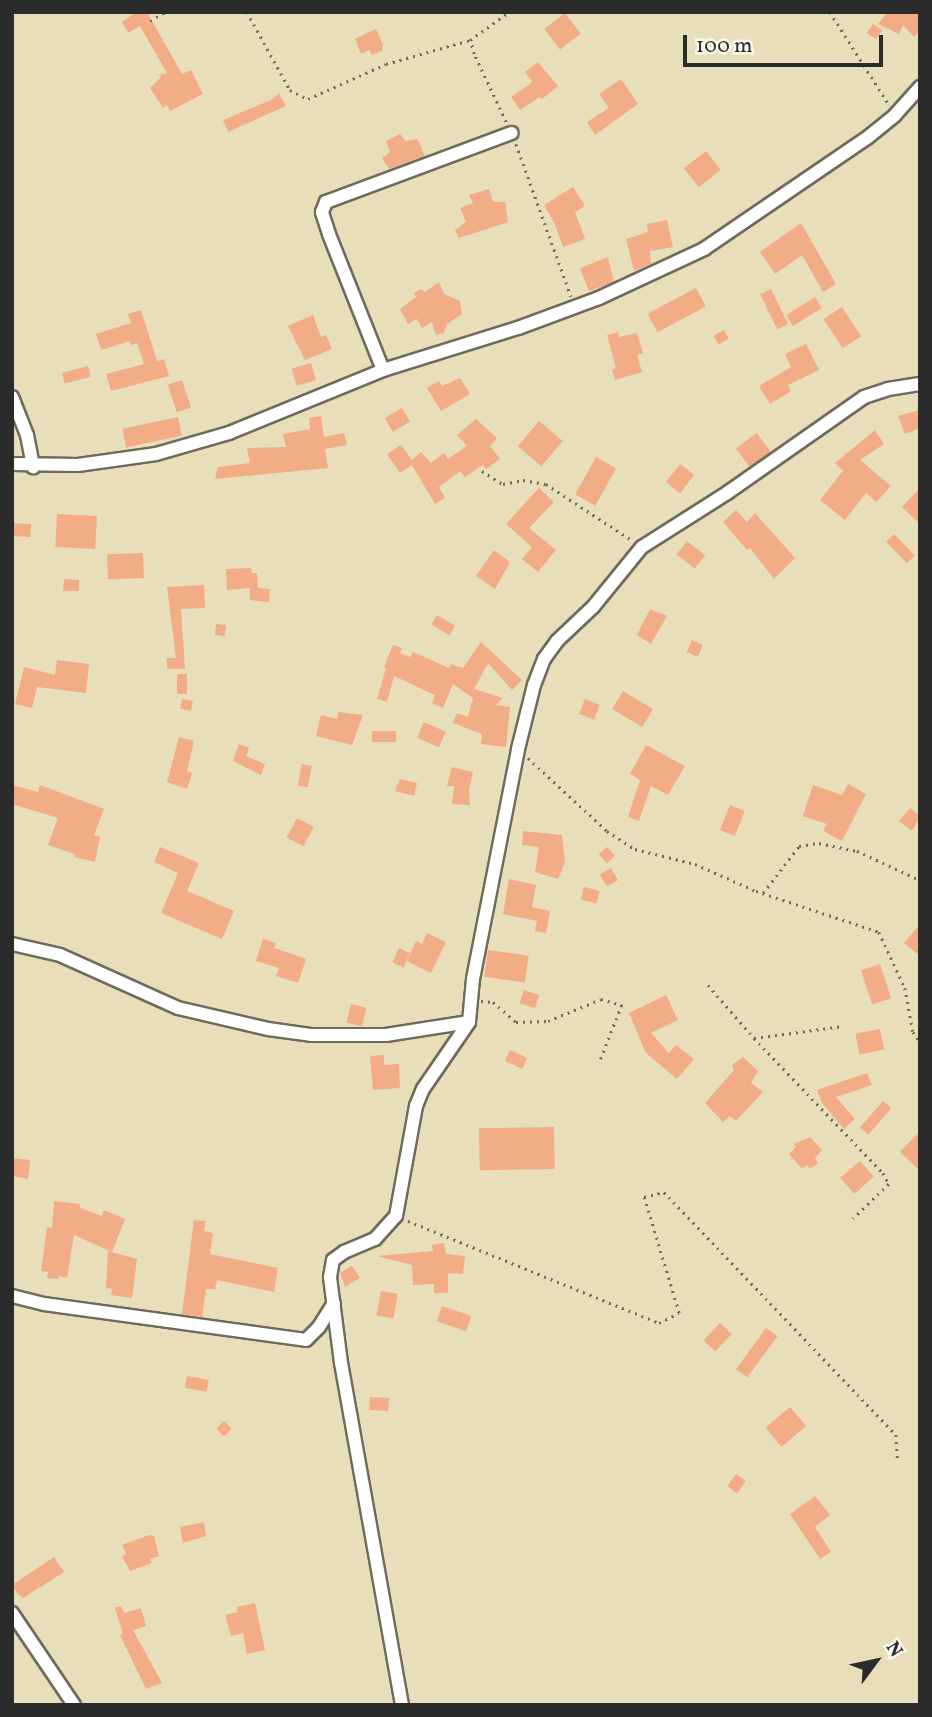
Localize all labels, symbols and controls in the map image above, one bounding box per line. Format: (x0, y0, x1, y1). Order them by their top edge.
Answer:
scale bar (687, 21, 886, 65)
text: 100 m (696, 32, 753, 61)
north arrow (841, 1626, 911, 1696)
text: N (879, 1637, 908, 1662)

